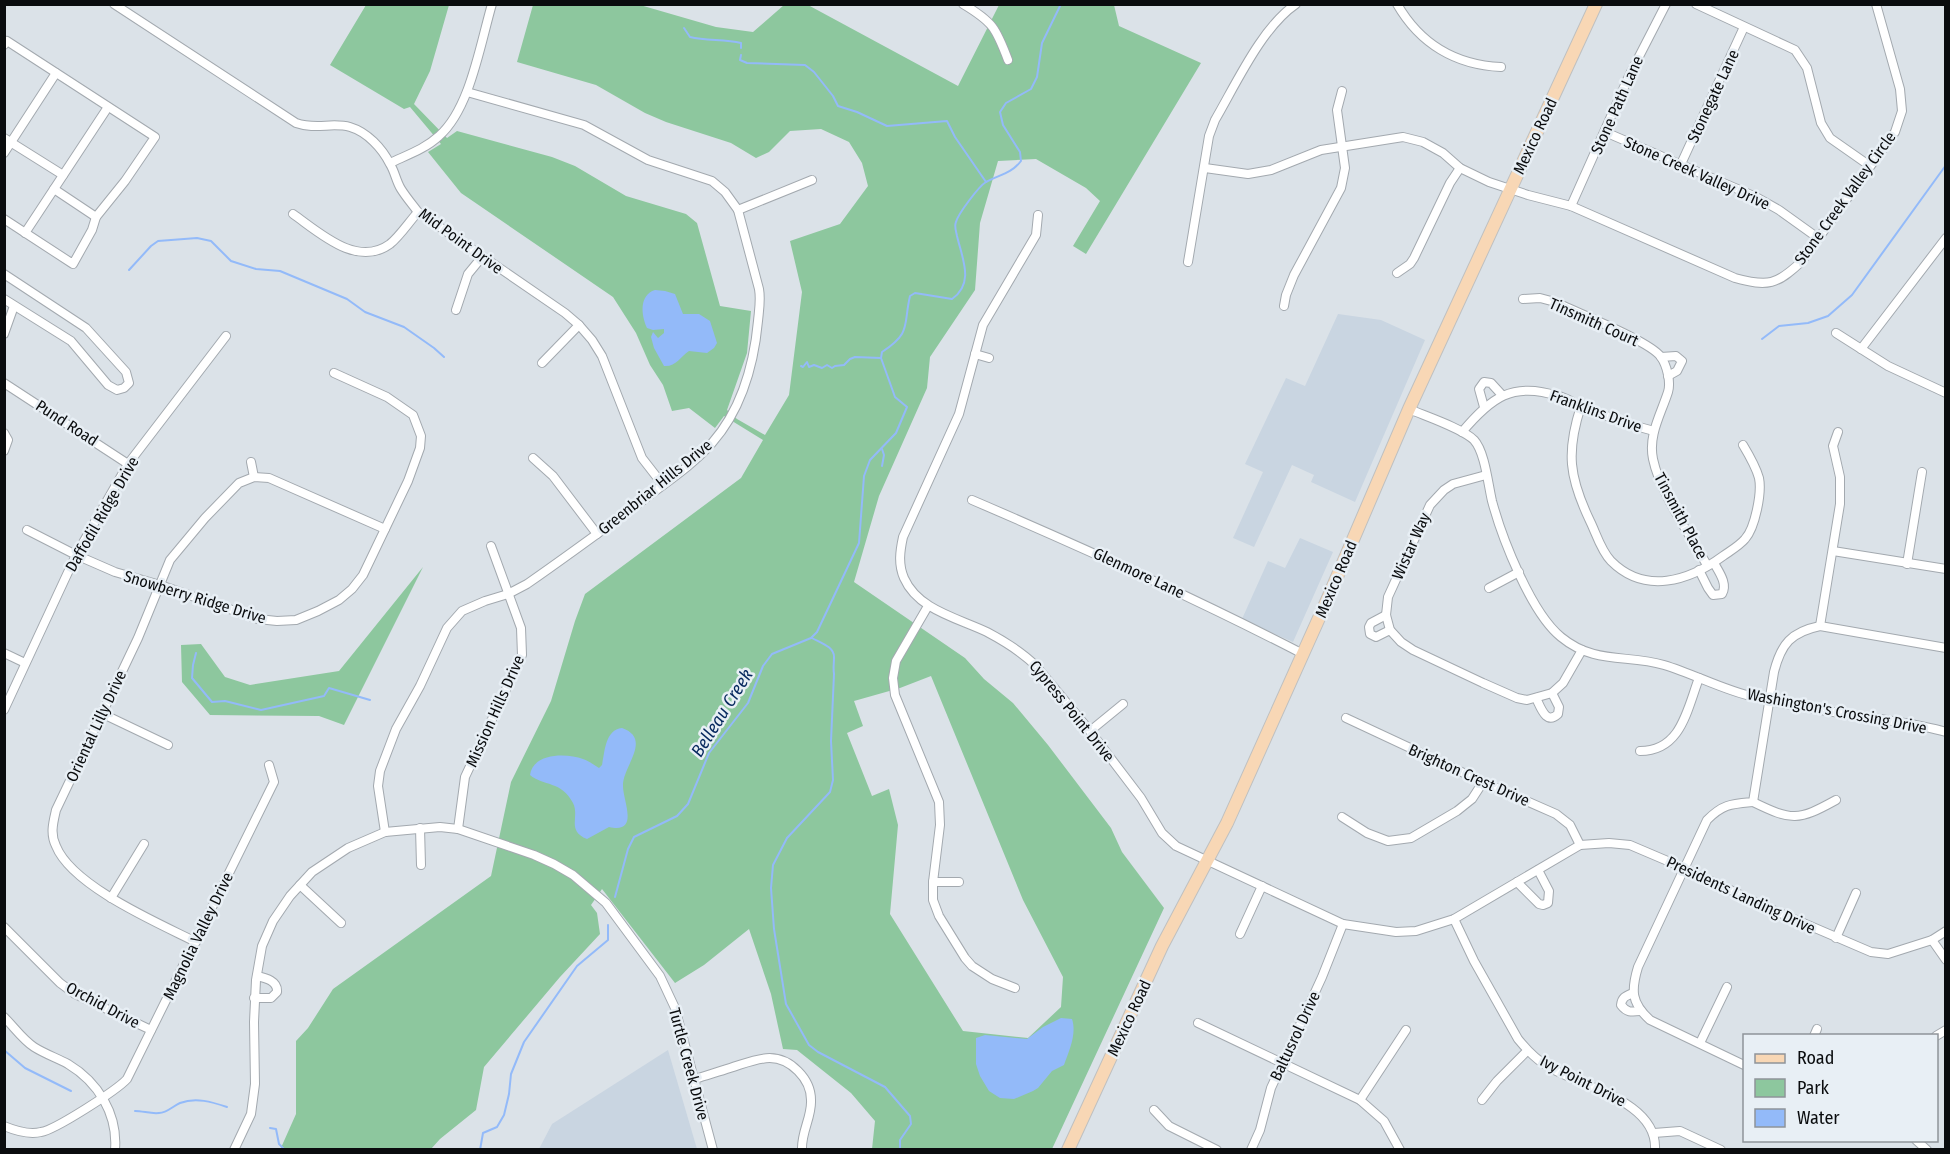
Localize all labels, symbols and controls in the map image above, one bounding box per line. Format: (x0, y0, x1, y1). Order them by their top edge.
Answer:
street label: Stonegate Lane (1683, 46, 1743, 146)
street label: Stone Path Lane (1587, 53, 1647, 157)
street label: Mexico Road (1509, 95, 1561, 177)
street label: Stone Creek Valley Circle (1790, 128, 1900, 268)
street label: Stone Creek Valley Drive (1621, 132, 1773, 214)
street label: Mid Point Drive (415, 204, 507, 278)
street label: Tinsmith Court (1546, 294, 1642, 350)
street label: Franklins Drive (1547, 386, 1645, 436)
street label: Pund Road (32, 396, 102, 450)
street label: Greenbriar Hills Drive (594, 435, 716, 539)
street label: Daffodil Ridge Drive (61, 453, 143, 575)
street label: Tinsmith Place (1650, 470, 1712, 563)
street label: Wistar Way (1388, 509, 1435, 582)
street label: Mexico Road (1311, 538, 1361, 620)
street label: Glenmore Lane (1090, 544, 1188, 602)
street label: Snowberry Ridge Drive (122, 566, 269, 628)
street label: Mission Hills Drive (462, 652, 528, 770)
street label: Cypress Point Drive (1025, 656, 1119, 766)
water label: Belleau Creek (686, 665, 758, 761)
street label: Oriental Lilly Drive (62, 667, 130, 785)
street label: Washington's Crossing Drive (1746, 684, 1928, 738)
street label: Brighton Crest Drive (1406, 740, 1533, 810)
street label: Presidents Landing Drive (1664, 852, 1819, 938)
street label: Magnolia Valley Drive (159, 869, 237, 1003)
street label: Mexico Road (1103, 977, 1155, 1059)
street label: Orchid Drive (63, 978, 143, 1032)
street label: Baltusrol Drive (1266, 988, 1324, 1084)
street label: Turtle Creek Drive (665, 1006, 713, 1122)
legend (1743, 1034, 1938, 1142)
text: Road (1797, 1047, 1834, 1069)
street label: Ivy Point Drive (1537, 1051, 1629, 1111)
text: Park (1797, 1077, 1830, 1099)
text: Water (1797, 1107, 1840, 1129)

